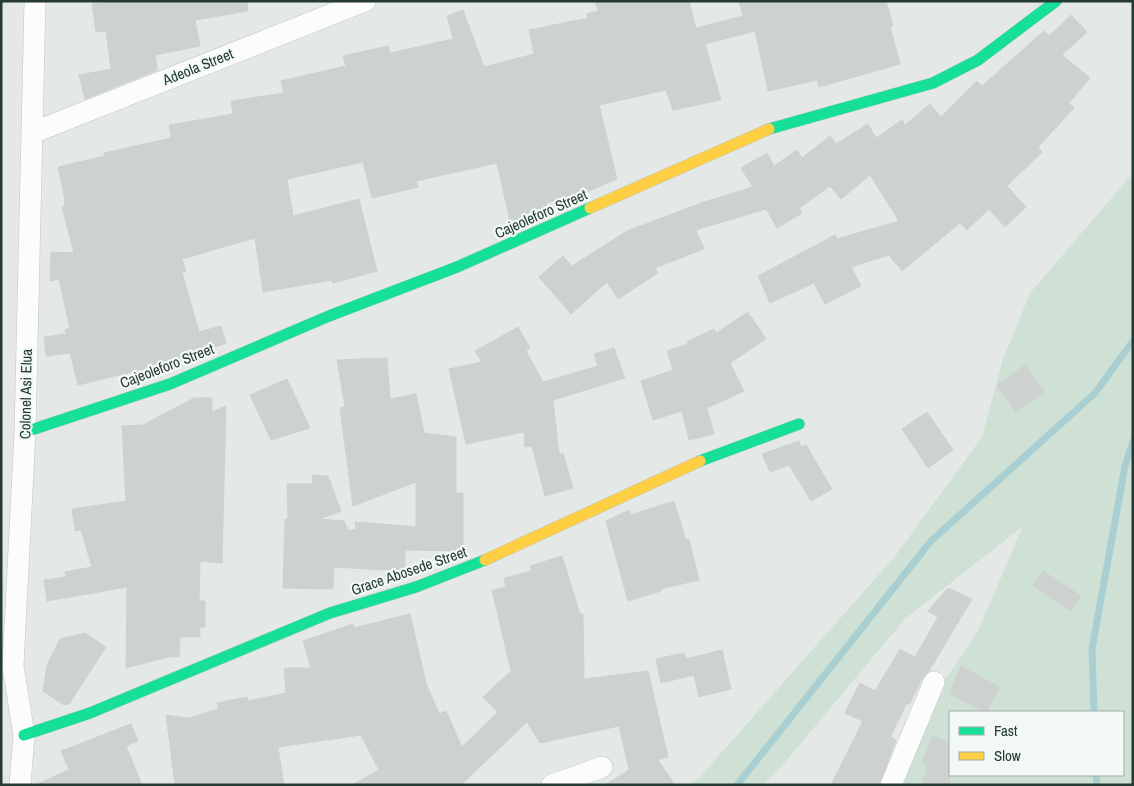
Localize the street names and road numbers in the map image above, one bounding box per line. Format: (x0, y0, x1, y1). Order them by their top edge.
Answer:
street label: Adeola Street (158, 43, 237, 91)
street label: Cajeoleforo Street (491, 184, 591, 243)
street label: Cajeoleforo Street (117, 338, 217, 393)
street label: Colonel Asi Elua (14, 349, 37, 439)
street label: Grace Abosede Street (348, 541, 470, 600)

